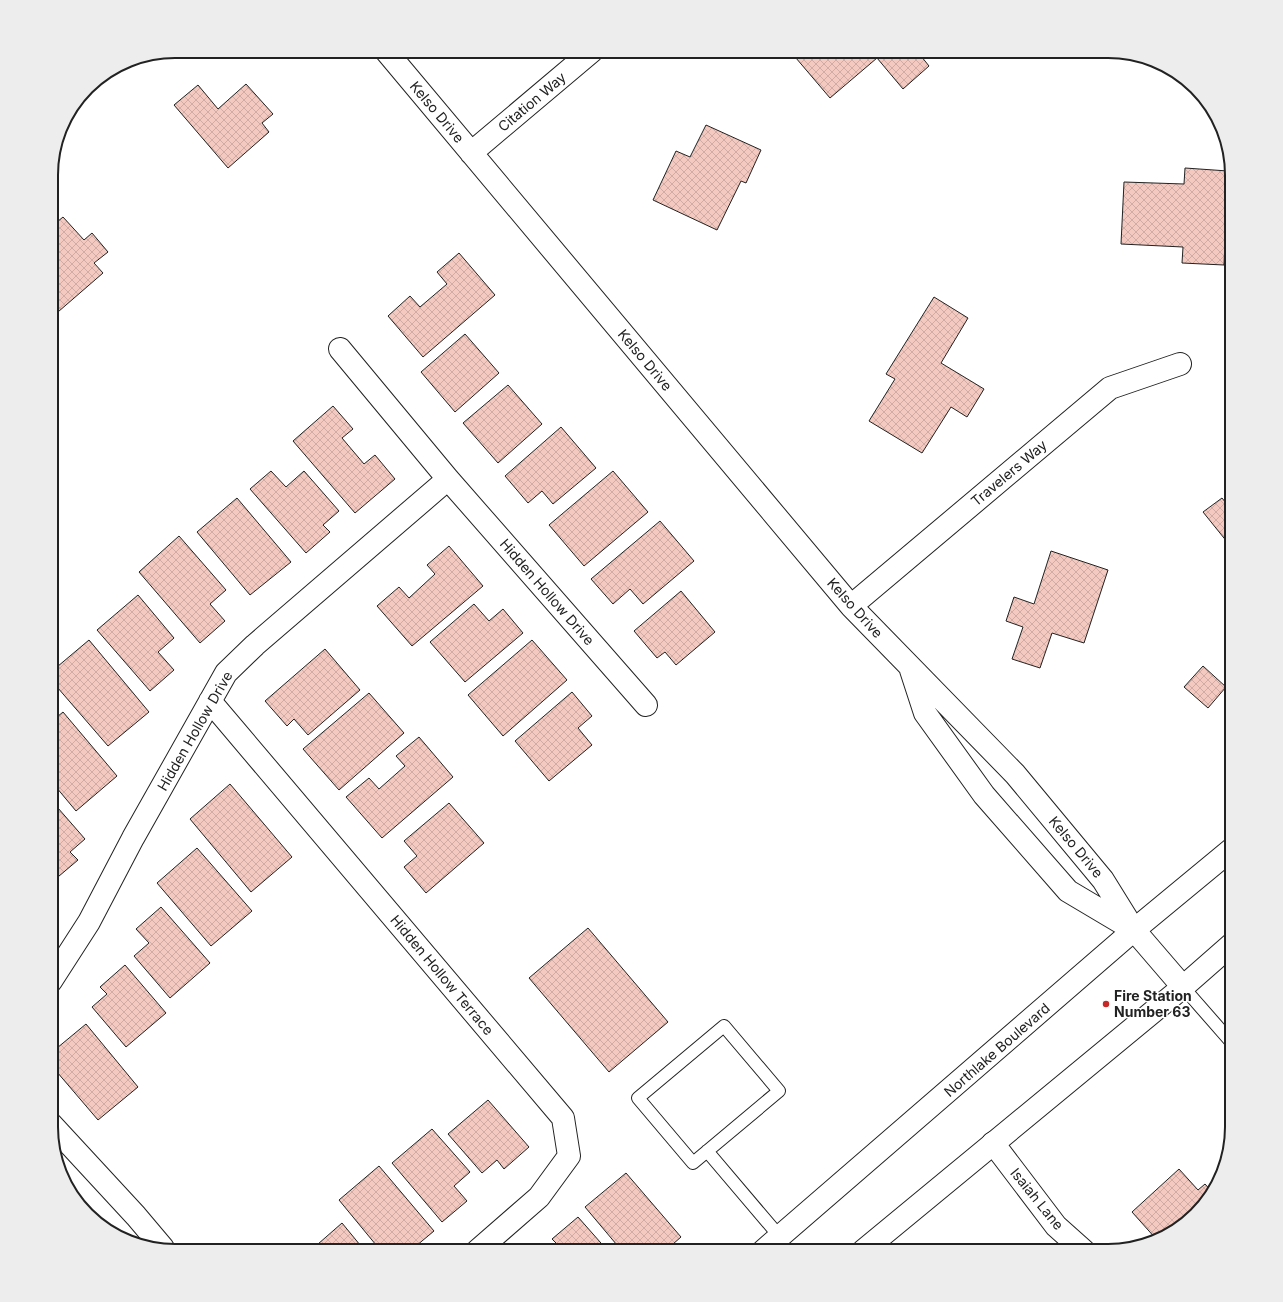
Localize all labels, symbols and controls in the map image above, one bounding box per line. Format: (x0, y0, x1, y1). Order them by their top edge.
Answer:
street label: Citation Way (494, 68, 569, 135)
street label: Kelso Drive (407, 78, 468, 146)
street label: Kelso Drive (615, 326, 676, 394)
street label: Travelers Way (967, 436, 1050, 509)
street label: Hidden Hollow Drive (497, 535, 598, 648)
street label: Kelso Drive (824, 574, 887, 641)
street label: Hidden Hollow Drive (153, 668, 236, 794)
street label: Kelso Drive (1046, 813, 1107, 881)
street label: Hidden Hollow Terrace (387, 911, 498, 1038)
place label: Fire Station Number 63 (1114, 987, 1192, 1020)
street label: Northlake Boulevard (940, 999, 1053, 1100)
marker: Fire Station Number 63 (1101, 999, 1111, 1009)
street label: Isaiah Lane (1007, 1164, 1068, 1233)

